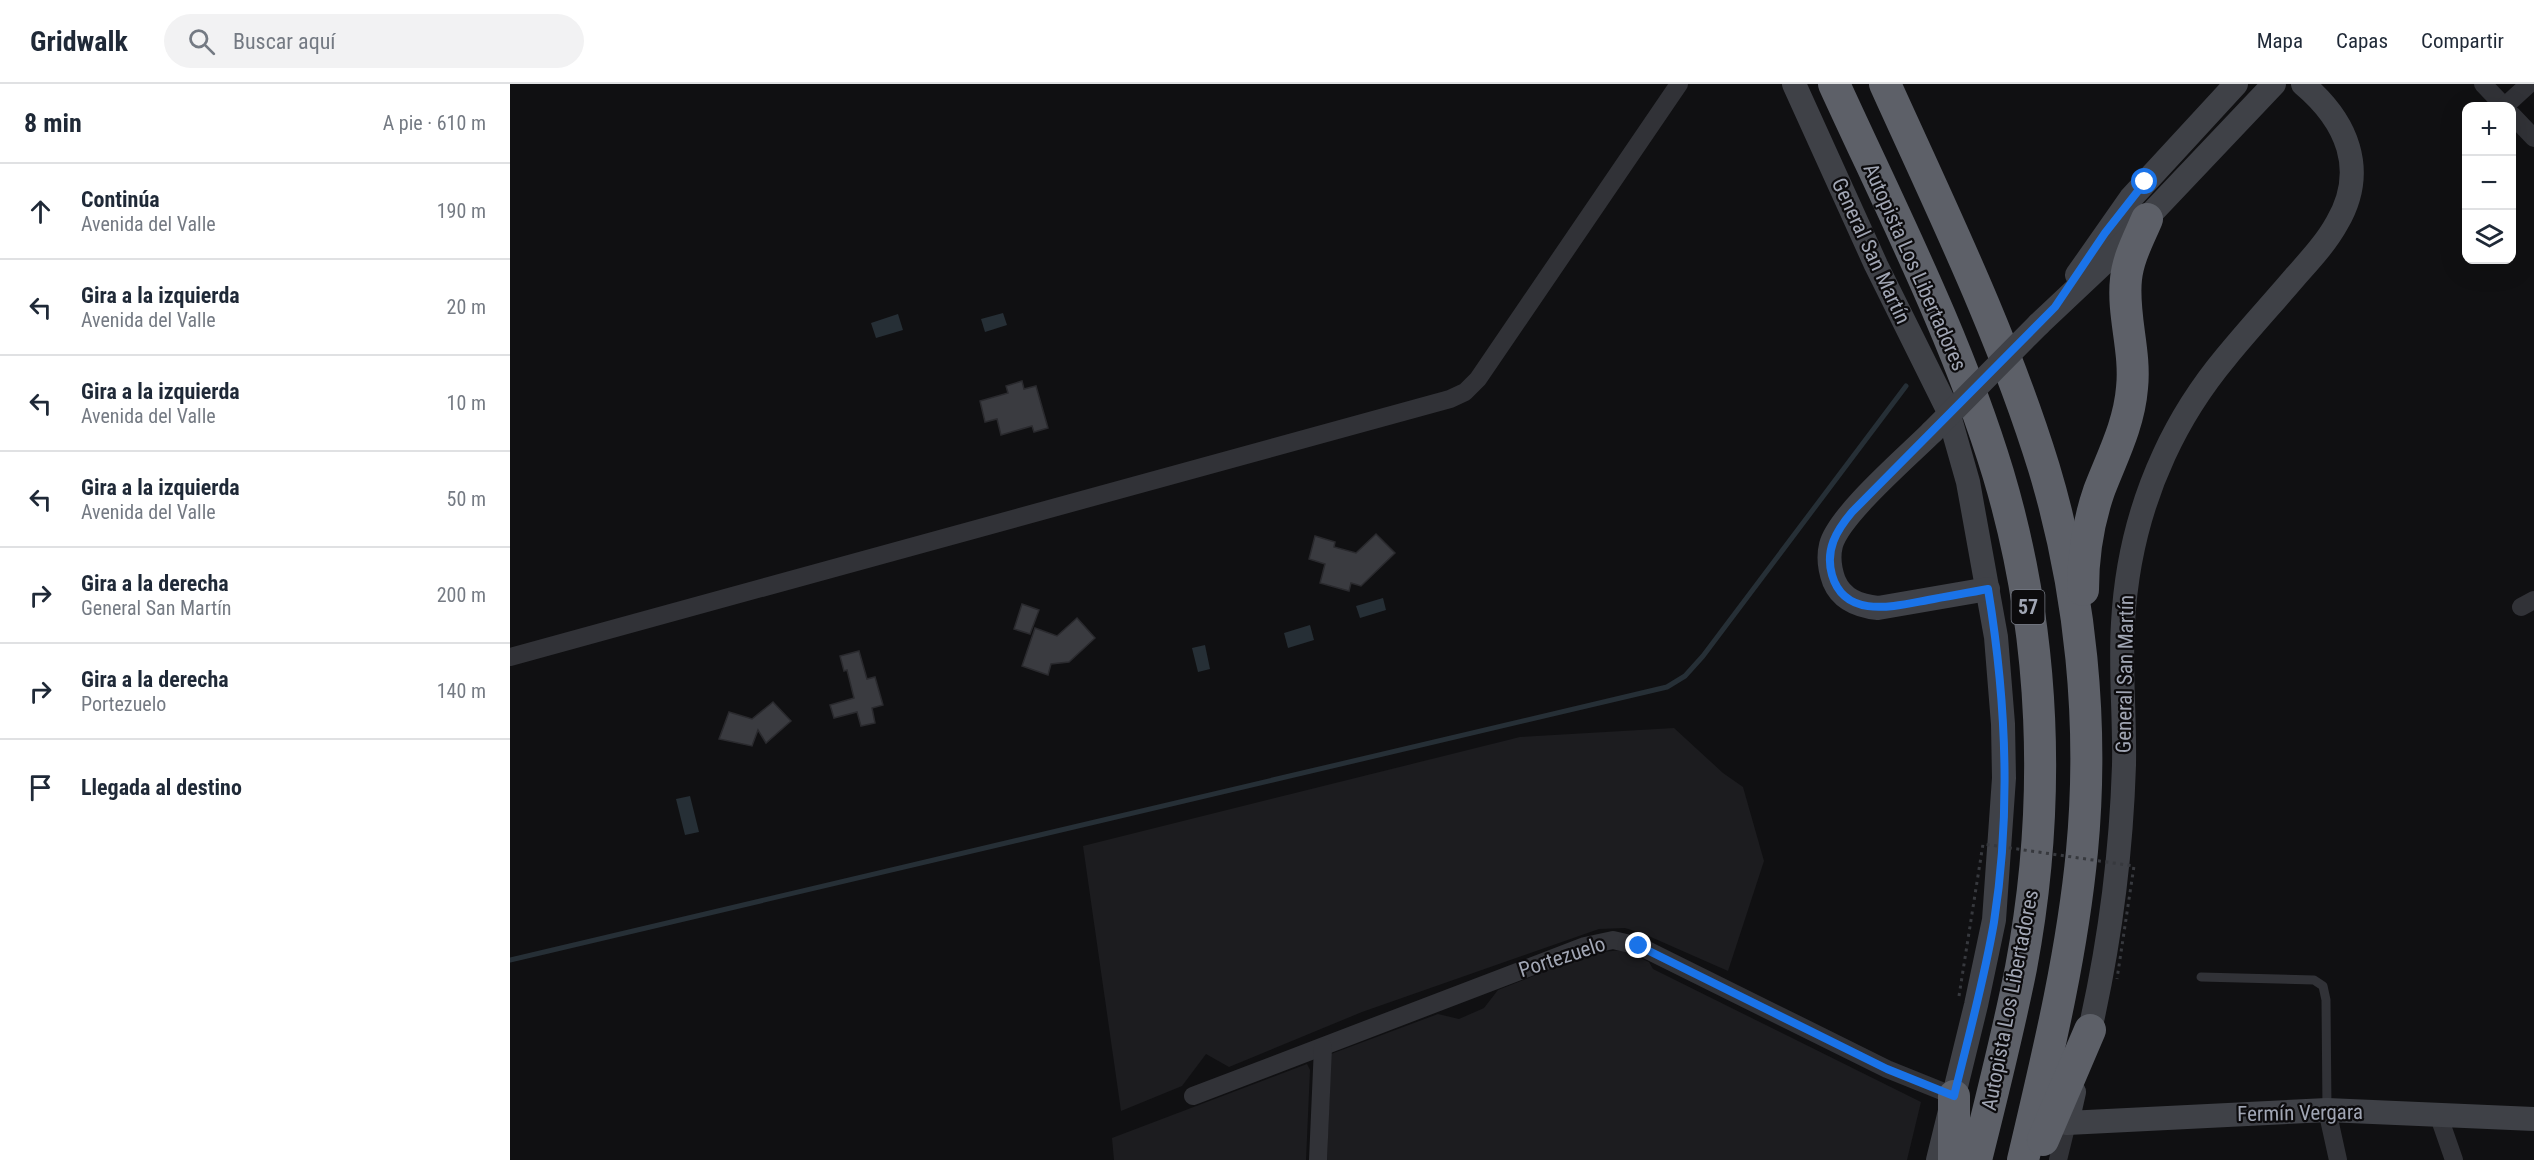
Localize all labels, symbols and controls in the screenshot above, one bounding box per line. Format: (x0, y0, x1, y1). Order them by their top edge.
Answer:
search box (164, 14, 584, 68)
text: Gridwalk (30, 25, 128, 58)
icon: search (185, 25, 218, 58)
text: Buscar aquí (233, 29, 335, 54)
text: Mapa (2257, 29, 2303, 53)
text: Capas (2336, 29, 2388, 53)
text: Compartir (2421, 29, 2504, 53)
map controls (2462, 102, 2516, 264)
button: + (2462, 102, 2516, 156)
text: 8 min (24, 108, 82, 138)
text: A pie · 610 m (383, 111, 486, 135)
button: − (2462, 156, 2516, 210)
street label: Autopista Los Libertadores (1858, 160, 1972, 374)
route start (2131, 168, 2157, 194)
street label: General San Martín (1827, 174, 1915, 328)
text: Continúa (81, 187, 160, 212)
icon: ahead (24, 195, 57, 228)
text: 190 m (437, 199, 486, 223)
button: layers (2462, 210, 2516, 264)
text: Avenida del Valle (81, 212, 216, 236)
text: Gira a la izquierda (81, 283, 240, 308)
icon: left (24, 291, 57, 324)
text: 20 m (447, 295, 486, 319)
text: Avenida del Valle (81, 308, 216, 332)
text: Gira a la izquierda (81, 379, 240, 404)
icon: left (24, 387, 57, 420)
text: 10 m (447, 391, 486, 415)
text: Avenida del Valle (81, 404, 216, 428)
text: Gira a la izquierda (81, 475, 240, 500)
icon: left (24, 483, 57, 516)
text: 50 m (447, 487, 486, 511)
text: Avenida del Valle (81, 500, 216, 524)
text: Gira a la derecha (81, 571, 229, 596)
icon: right (24, 579, 57, 612)
text: 200 m (437, 583, 486, 607)
road number: 57 (2012, 590, 2044, 624)
street label: General San Martín (2112, 595, 2138, 753)
text: General San Martín (81, 596, 232, 620)
text: Gira a la derecha (81, 667, 229, 692)
icon: right (24, 675, 57, 708)
text: 140 m (437, 679, 486, 703)
text: Portezuelo (81, 692, 166, 716)
icon: arrive (24, 771, 57, 804)
text: Llegada al destino (81, 775, 242, 800)
street label: Autopista Los Libertadores (1977, 888, 2043, 1112)
street label: Portezuelo (1516, 932, 1608, 982)
route end (1625, 932, 1651, 958)
street label: Fermín Vergara (2237, 1100, 2363, 1126)

